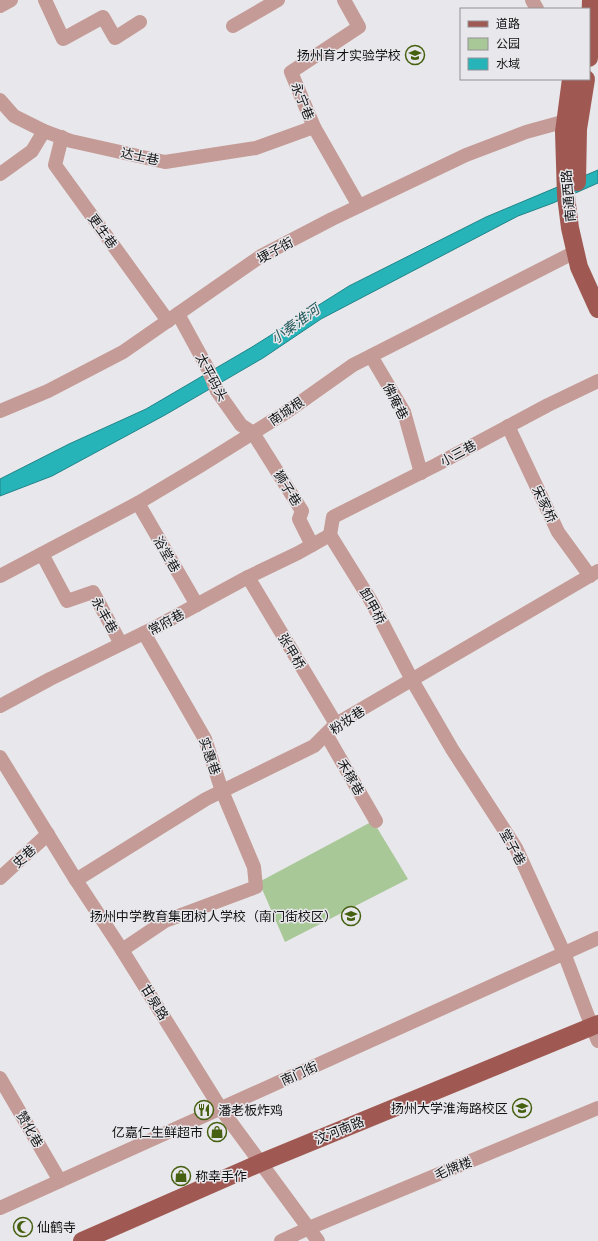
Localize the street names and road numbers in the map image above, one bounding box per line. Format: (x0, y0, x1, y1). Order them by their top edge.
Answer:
street label: 永宁巷 (287, 80, 319, 122)
street label: 达士巷 (119, 143, 161, 169)
street label: 南通西路 (557, 169, 579, 223)
street label: 更生巷 (84, 210, 122, 252)
street label: 埂子街 (254, 233, 296, 267)
street label: 太平码头 (192, 350, 232, 404)
street label: 佛庵巷 (379, 380, 413, 422)
street label: 南城根 (265, 393, 307, 429)
street label: 小三巷 (437, 436, 479, 470)
street label: 狮子巷 (270, 467, 306, 509)
street label: 宋家桥 (528, 483, 562, 525)
street label: 浴堂巷 (149, 533, 185, 575)
street label: 卸甲桥 (355, 584, 390, 627)
street label: 永丰巷 (88, 594, 122, 636)
street label: 常府巷 (145, 605, 187, 639)
street label: 张甲桥 (274, 630, 310, 672)
street label: 粉妆巷 (326, 702, 368, 738)
street label: 实惠巷 (195, 735, 225, 777)
street label: 禾稼巷 (333, 756, 369, 798)
street label: 堂子巷 (496, 826, 530, 868)
street label: 史巷 (8, 841, 40, 871)
street label: 甘泉路 (137, 981, 173, 1023)
street label: 南门街 (278, 1057, 320, 1089)
street label: 赞化巷 (12, 1108, 48, 1150)
street label: 汶河南路 (312, 1112, 366, 1148)
street label: 毛牌楼 (432, 1152, 474, 1184)

